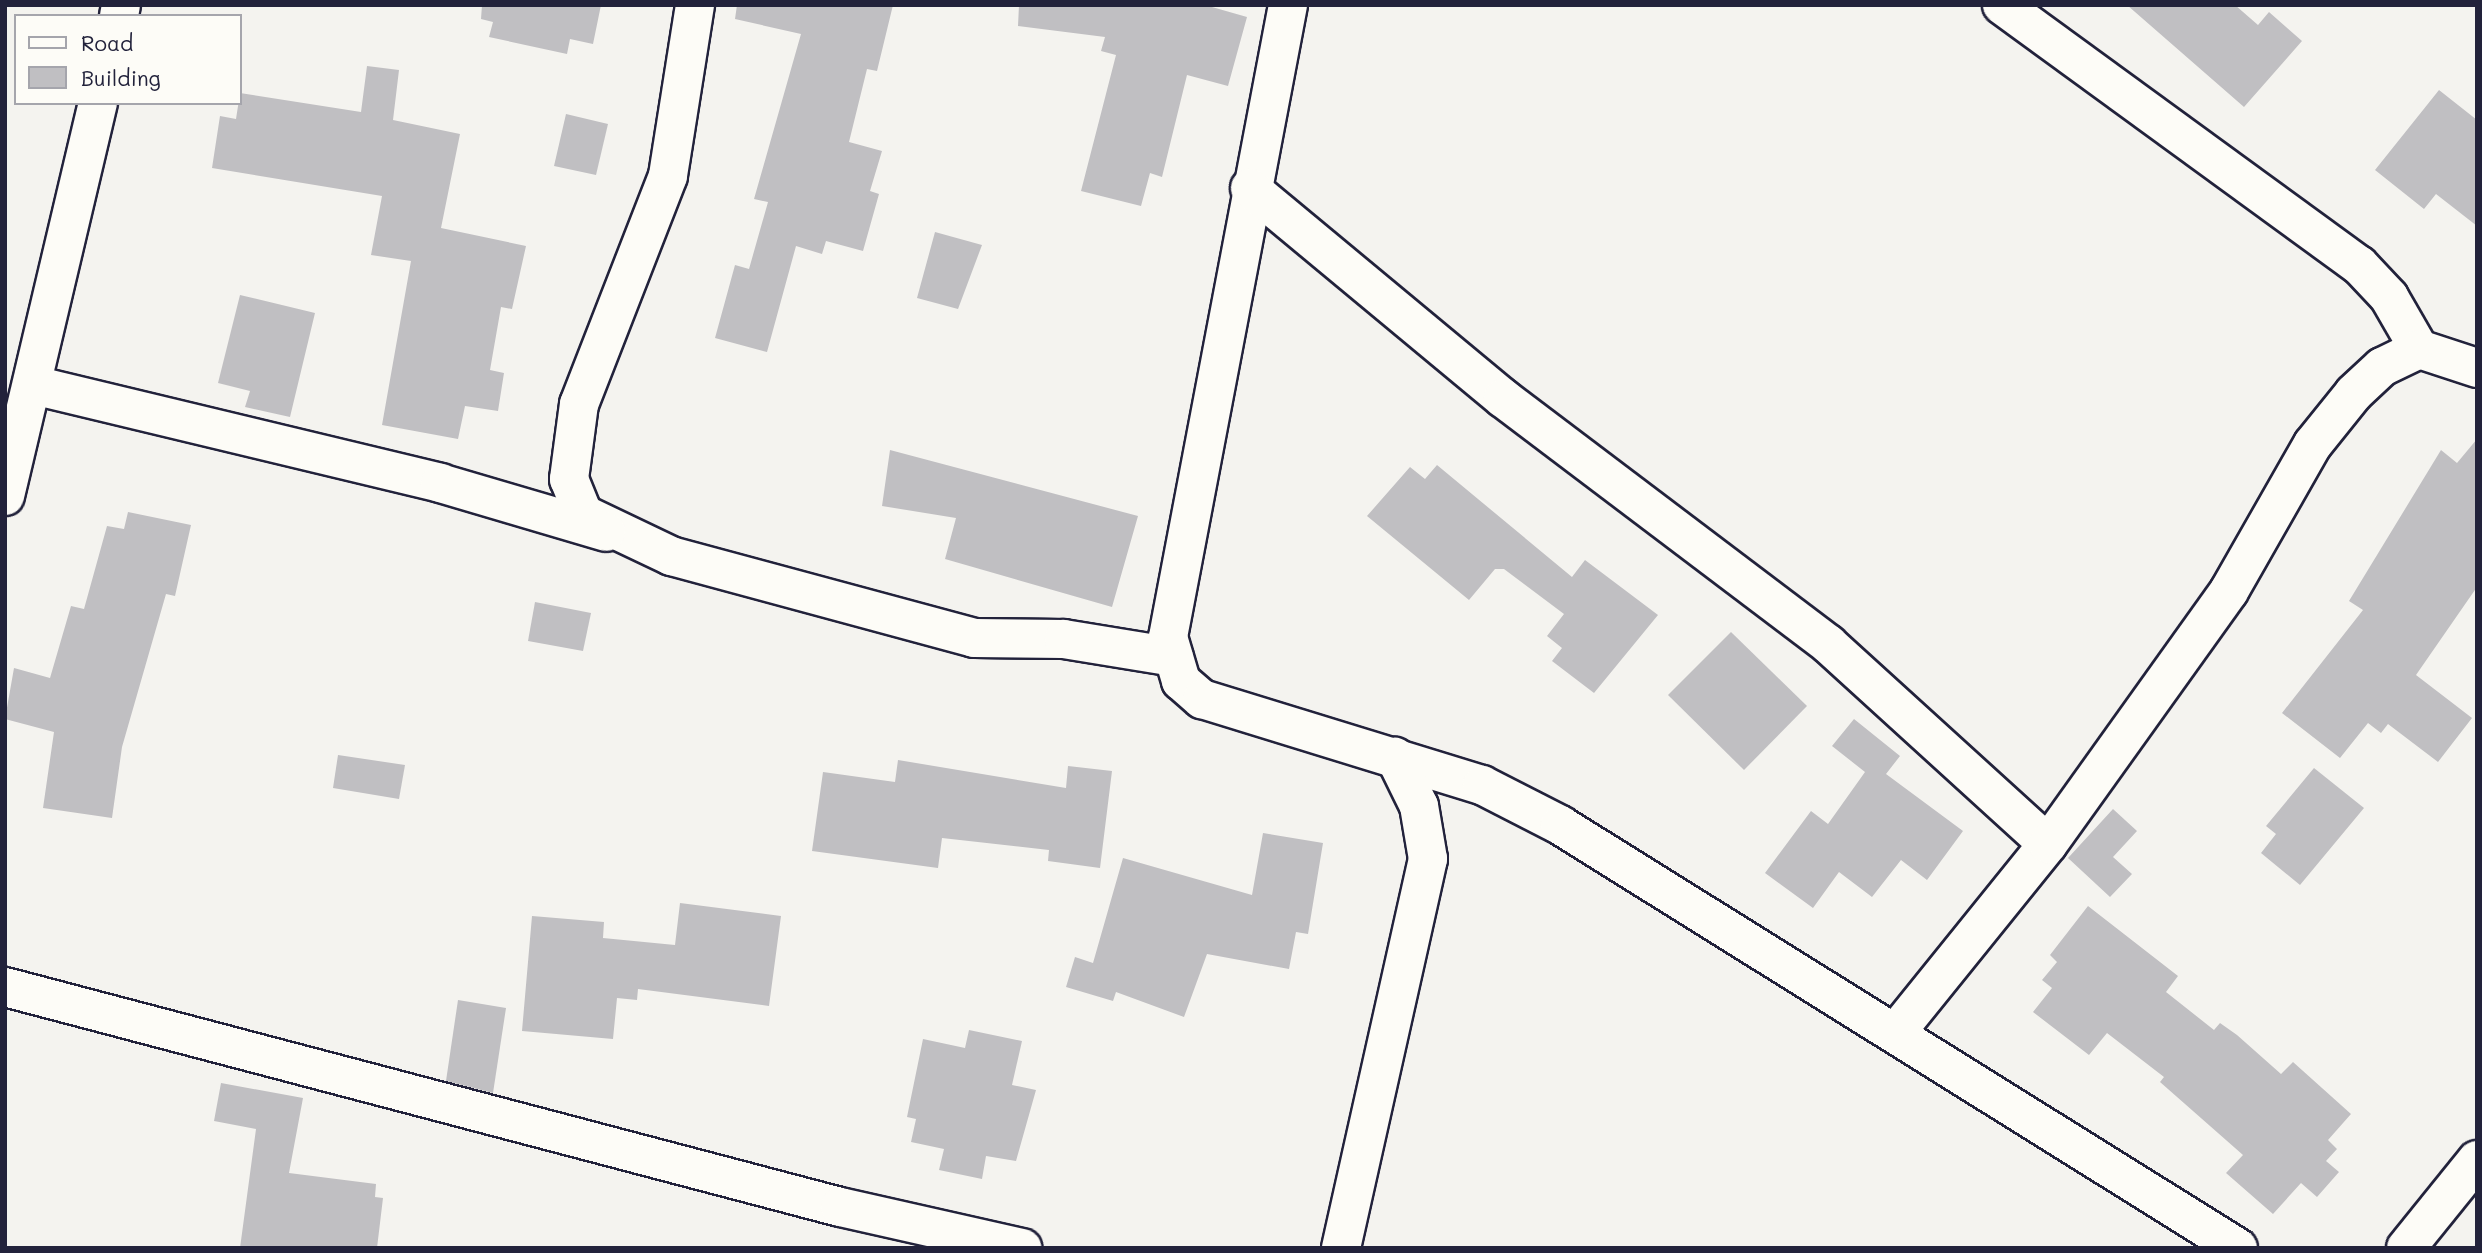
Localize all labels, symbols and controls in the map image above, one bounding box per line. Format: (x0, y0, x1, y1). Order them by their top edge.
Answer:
legend (14, 14, 242, 105)
text: Road (81, 29, 133, 56)
text: Building (81, 64, 161, 91)

